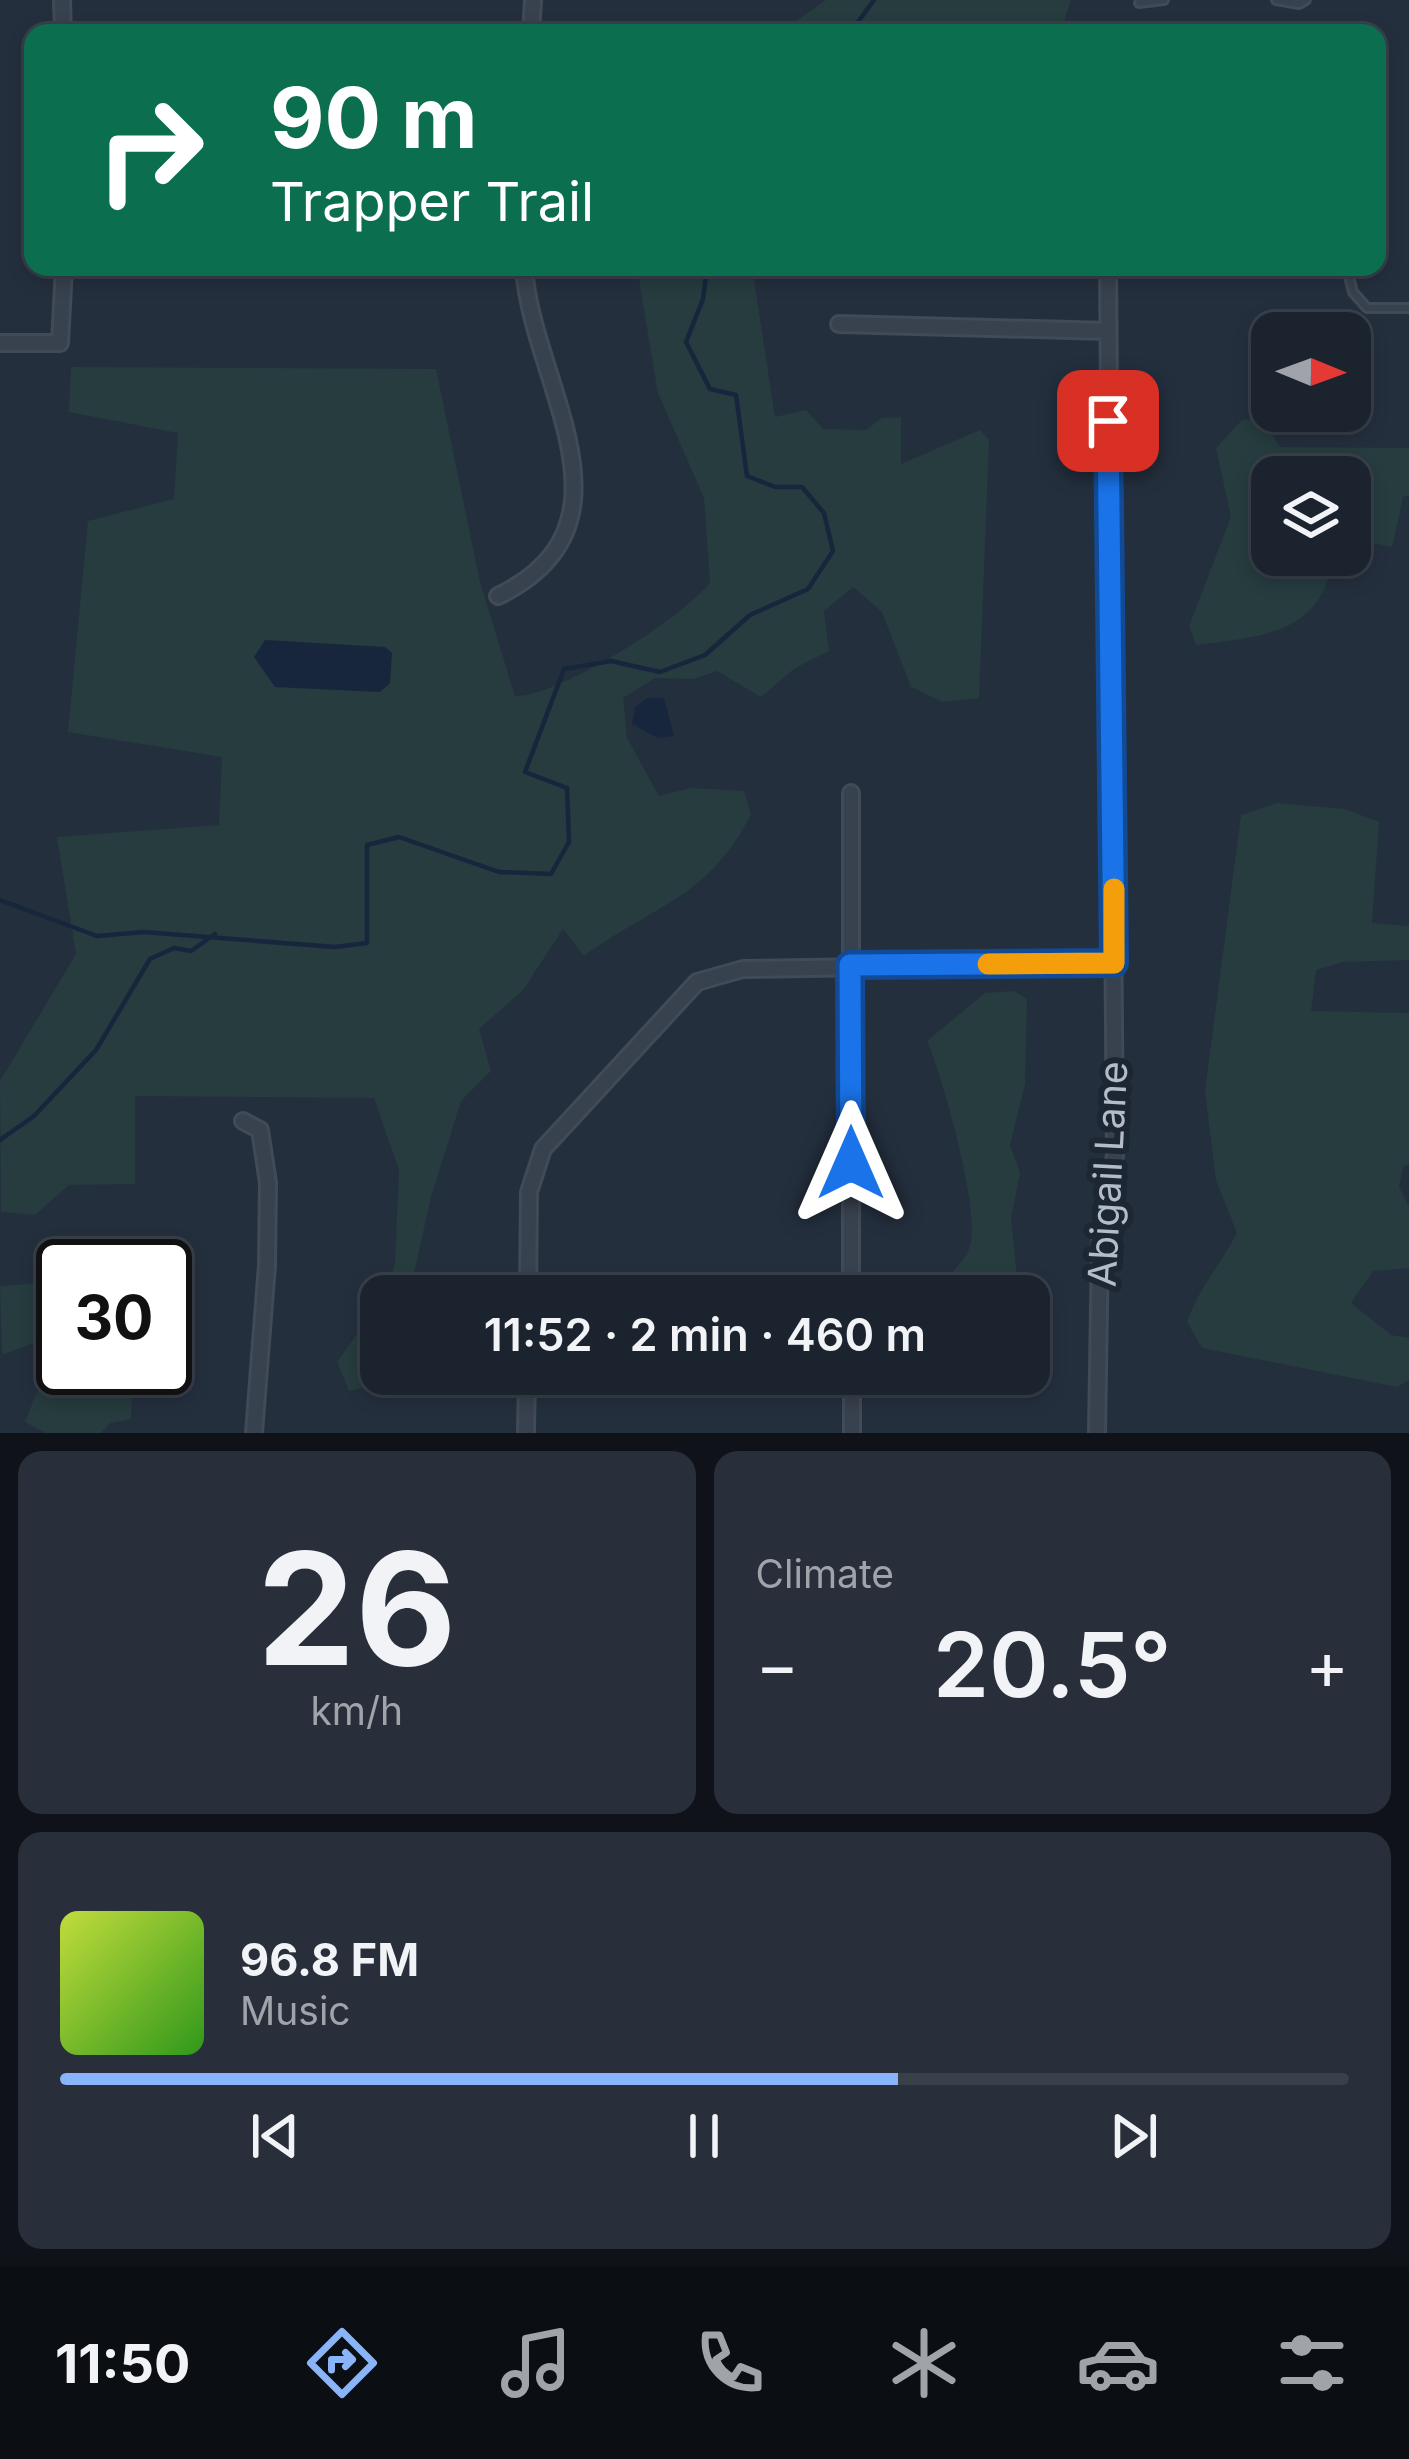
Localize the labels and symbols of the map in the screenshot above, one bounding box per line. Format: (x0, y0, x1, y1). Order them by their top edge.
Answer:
north arrow (1251, 312, 1371, 432)
pin (1057, 370, 1159, 472)
street label: Abigail Lane (1078, 1060, 1136, 1288)
position arrow (788, 1100, 914, 1226)
speed limit sign: 30 (36, 1239, 192, 1395)

